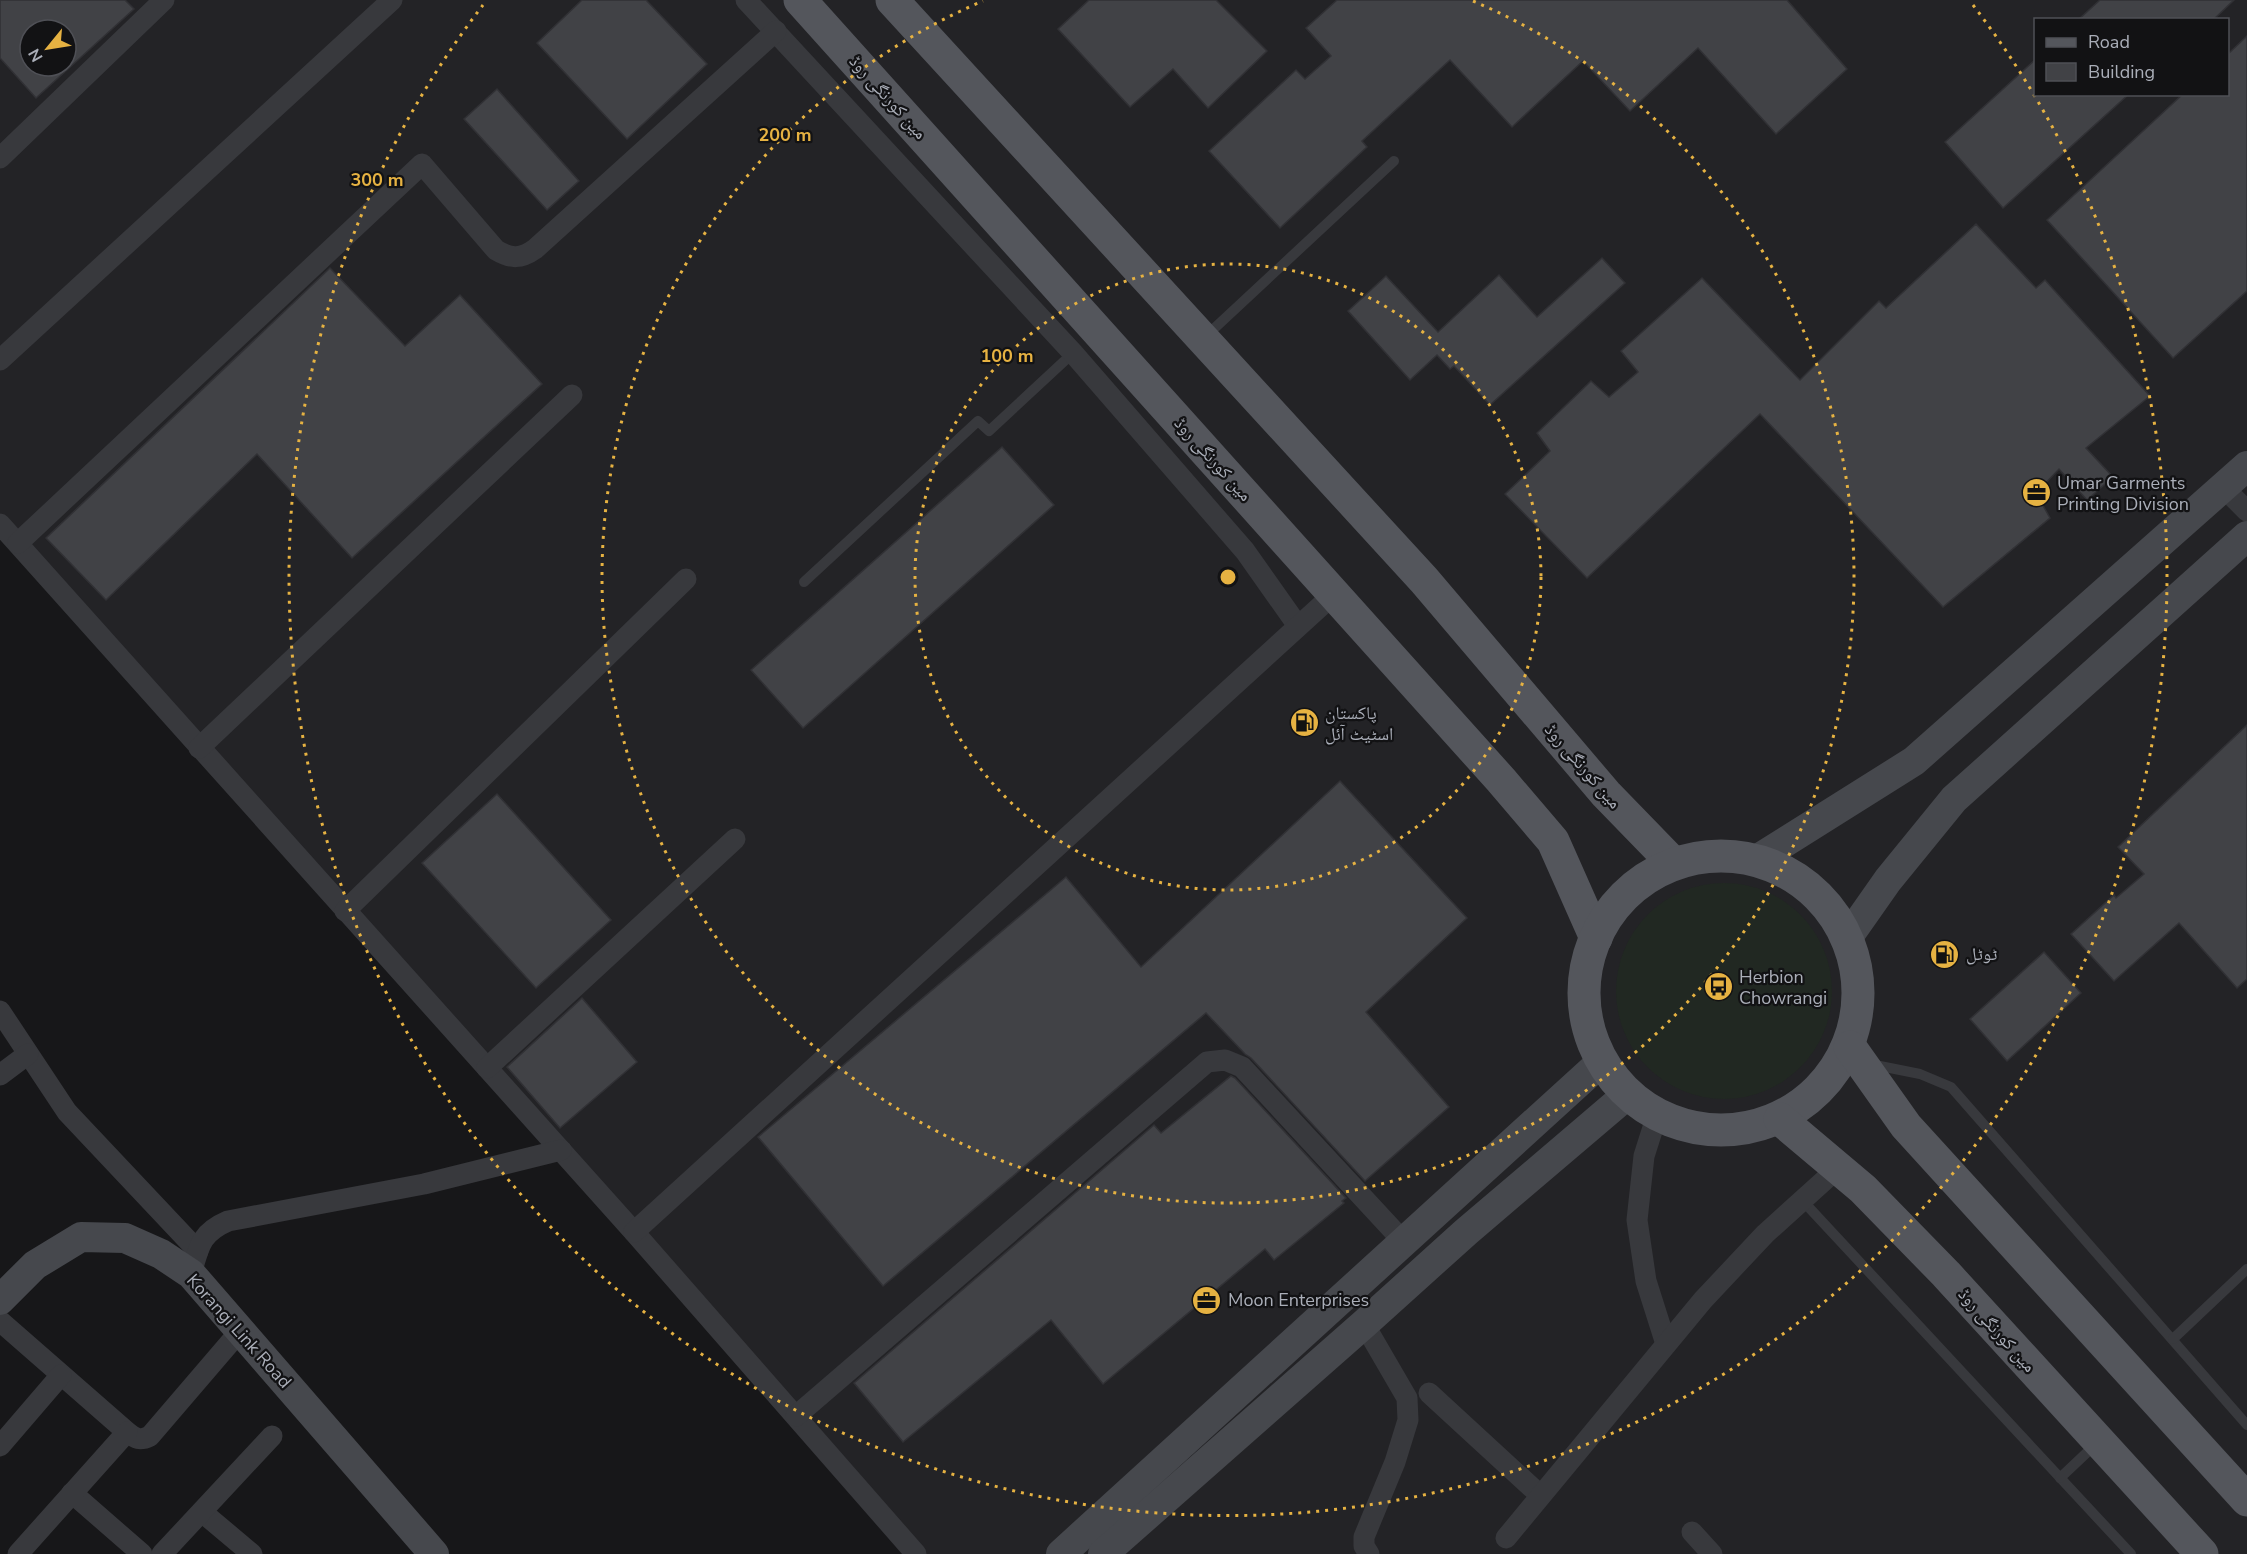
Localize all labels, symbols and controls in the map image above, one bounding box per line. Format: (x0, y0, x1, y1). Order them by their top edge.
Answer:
north arrow (18, 18, 78, 78)
legend (2034, 18, 2229, 96)
text: Road (2088, 30, 2130, 54)
text: N (23, 44, 48, 66)
street label: مین کورنگی روڈ (844, 50, 932, 144)
text: Building (2088, 60, 2155, 84)
text: 200 m (758, 123, 812, 147)
text: 300 m (350, 168, 404, 192)
text: 100 m (980, 344, 1034, 368)
street label: مین کورنگی روڈ (1169, 412, 1257, 506)
place label: Umar Garments Printing Division (2057, 471, 2189, 516)
office icon: Umar Garments Printing Division (2020, 477, 2052, 509)
centre of rings (1218, 567, 1238, 587)
place label: پاکستان اسٹیٹ آئل (1325, 701, 1393, 746)
fuel station icon: پاکستان اسٹیٹ آئل (1288, 707, 1320, 739)
street label: مین کورنگی روڈ (1539, 718, 1627, 814)
fuel station icon: ٹوٹل (1929, 938, 1961, 970)
place label: ٹوٹل (1966, 942, 1997, 966)
place label: Herbion Chowrangi (1739, 965, 1827, 1010)
bus stop icon: Herbion Chowrangi (1702, 971, 1734, 1003)
street label: Korangi Link Road (181, 1269, 297, 1393)
street label: مین کورنگی روڈ (1953, 1283, 2041, 1377)
office icon: Moon Enterprises (1191, 1284, 1223, 1316)
place label: Moon Enterprises (1228, 1288, 1369, 1312)

